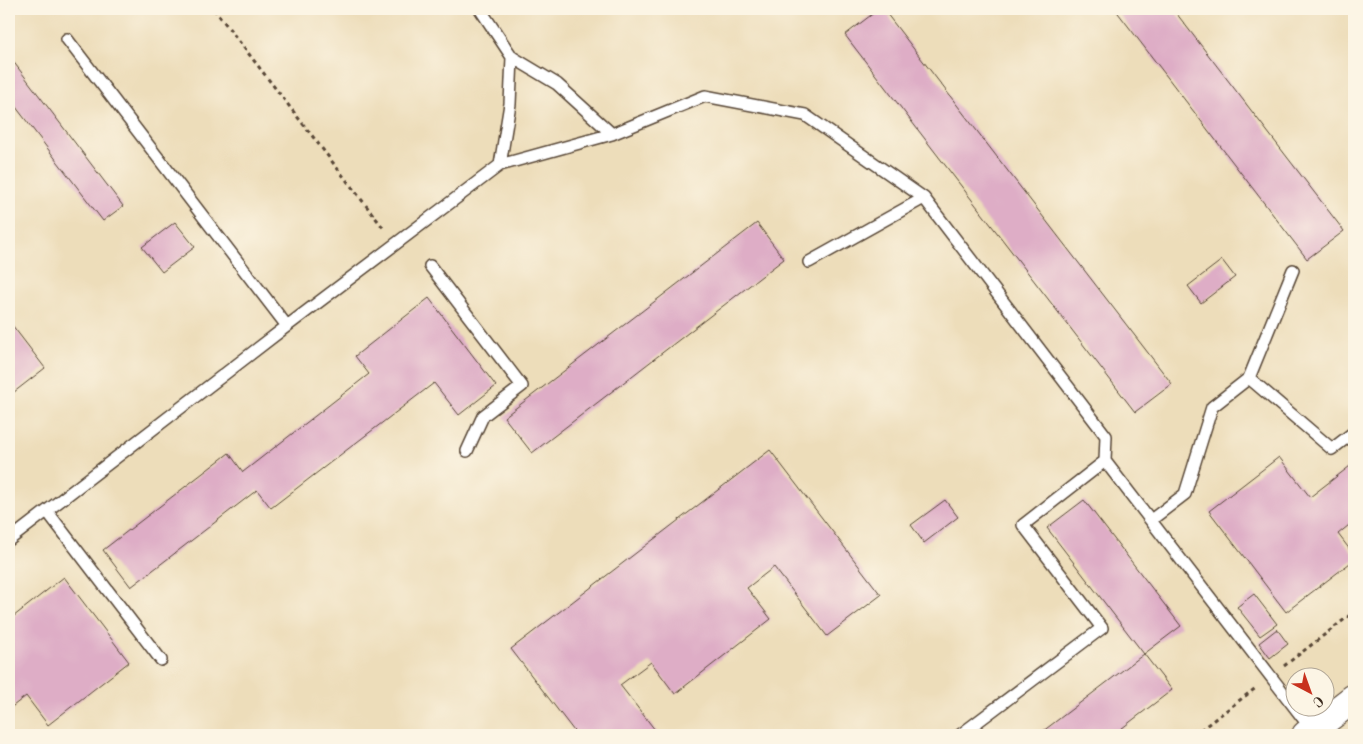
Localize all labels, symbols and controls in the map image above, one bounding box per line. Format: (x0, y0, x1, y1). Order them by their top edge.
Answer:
north arrow (1286, 666, 1336, 716)
text: С (1310, 693, 1326, 709)

